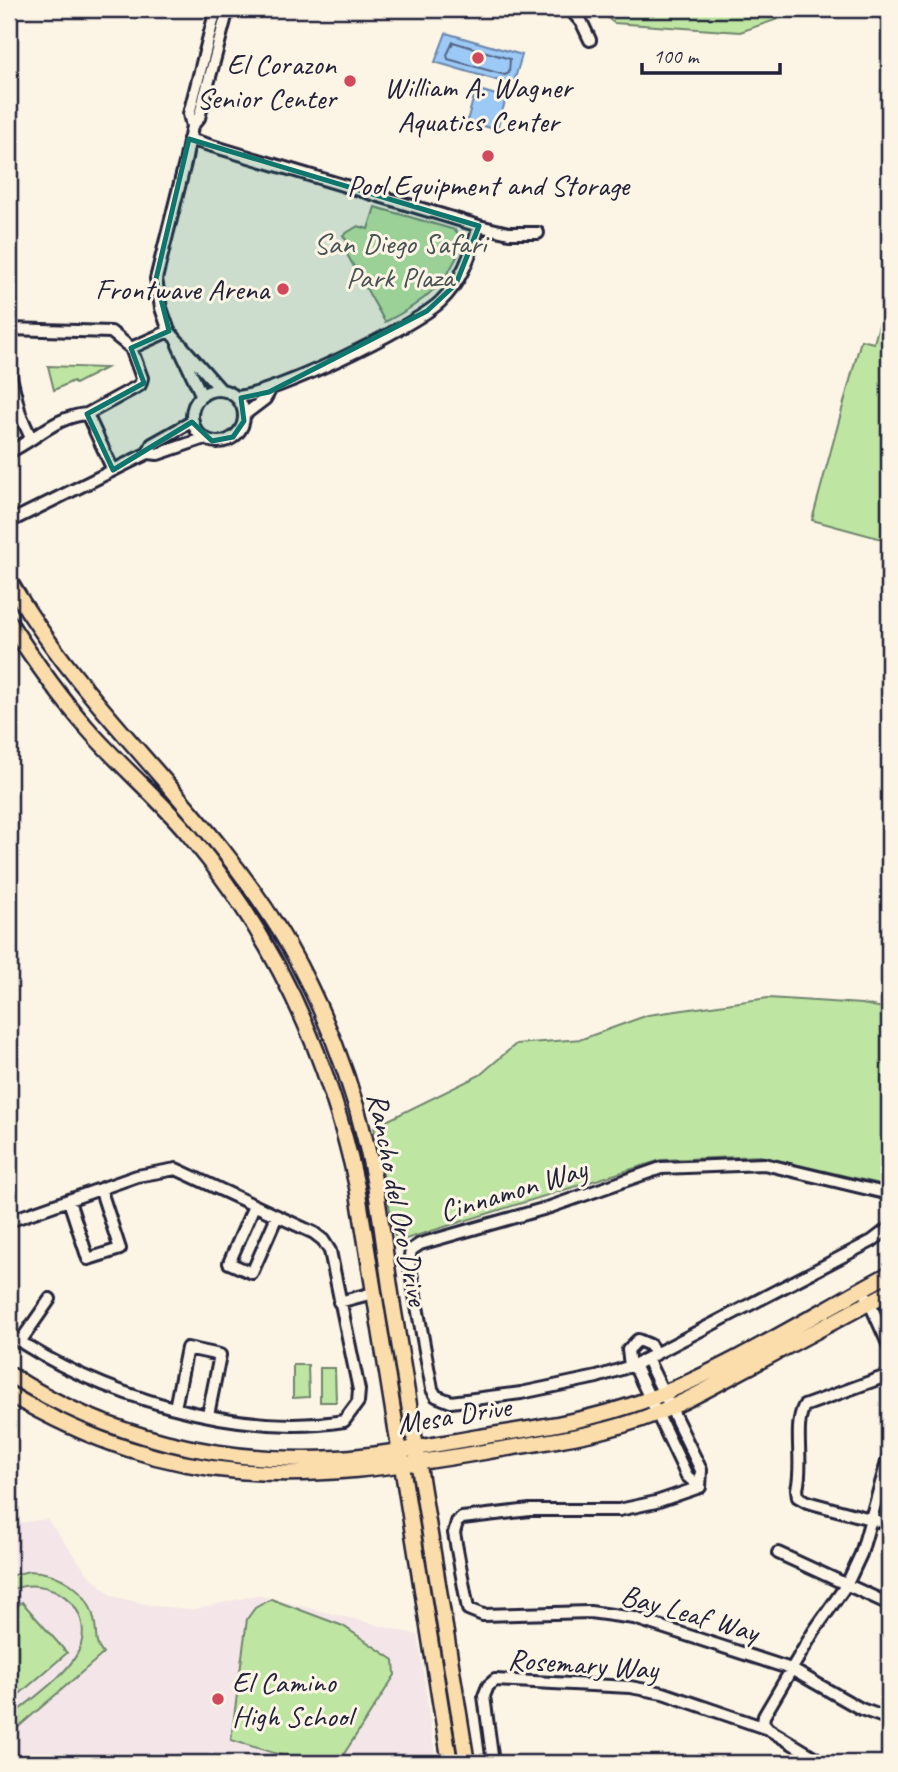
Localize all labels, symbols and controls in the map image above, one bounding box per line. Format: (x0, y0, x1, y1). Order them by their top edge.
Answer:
scale bar (642, 32, 781, 76)
text: 100 m (653, 43, 700, 69)
place label: El Corazon Senior Center (197, 45, 338, 117)
marker: William A. Wagner Aquatics Center (470, 50, 486, 66)
place label: William A. Wagner Aquatics Center (384, 68, 574, 140)
marker: El Corazon Senior Center (342, 73, 358, 89)
marker: Pool Equipment and Storage (480, 148, 496, 164)
place label: Pool Equipment and Storage (347, 166, 631, 204)
park label: San Diego Safari Park Plaza (314, 224, 490, 296)
place label: Frontwave Arena (95, 270, 271, 308)
marker: Frontwave Arena (275, 281, 291, 297)
street label: Rancho del Oro Drive (359, 1090, 438, 1311)
street label: Cinnamon Way (435, 1149, 593, 1230)
street label: Mesa Drive (395, 1387, 516, 1443)
street label: Bay Leaf Way (617, 1575, 766, 1652)
street label: Rosemary Way (507, 1640, 661, 1688)
place label: El Camino High School (232, 1663, 357, 1735)
marker: El Camino High School (210, 1691, 226, 1707)

